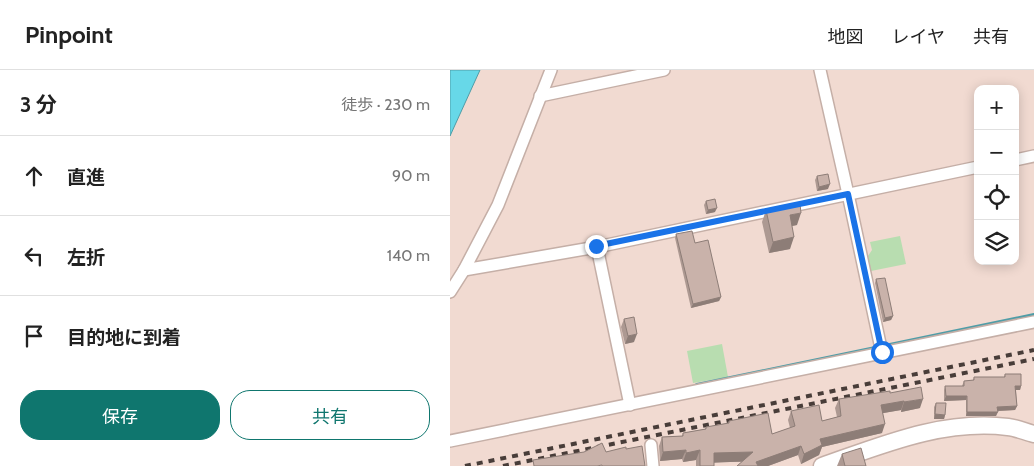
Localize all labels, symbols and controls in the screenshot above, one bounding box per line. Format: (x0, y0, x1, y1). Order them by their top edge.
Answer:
text: Pinpoint (25, 20, 113, 49)
text: 地図 (828, 26, 864, 48)
text: レイヤ (892, 26, 945, 48)
text: 共有 (973, 26, 1009, 48)
map controls (974, 85, 1019, 265)
button: + (974, 85, 1019, 130)
text: 3 分 (20, 92, 57, 117)
text: 徒歩 · 230 m (341, 95, 430, 114)
button: − (974, 130, 1019, 175)
icon: ahead (20, 162, 48, 190)
text: 直進 (67, 166, 105, 189)
text: 90 m (392, 166, 430, 185)
button: locate (974, 175, 1019, 220)
button: layers (974, 220, 1019, 265)
route end (585, 235, 608, 258)
icon: left (20, 242, 48, 270)
text: 左折 (67, 246, 105, 269)
text: 140 m (387, 246, 430, 265)
icon: arrive (20, 322, 48, 350)
text: 目的地に到着 (67, 326, 181, 349)
route start (871, 341, 894, 364)
button: 保存 (20, 390, 220, 440)
button: 共有 (230, 390, 430, 440)

